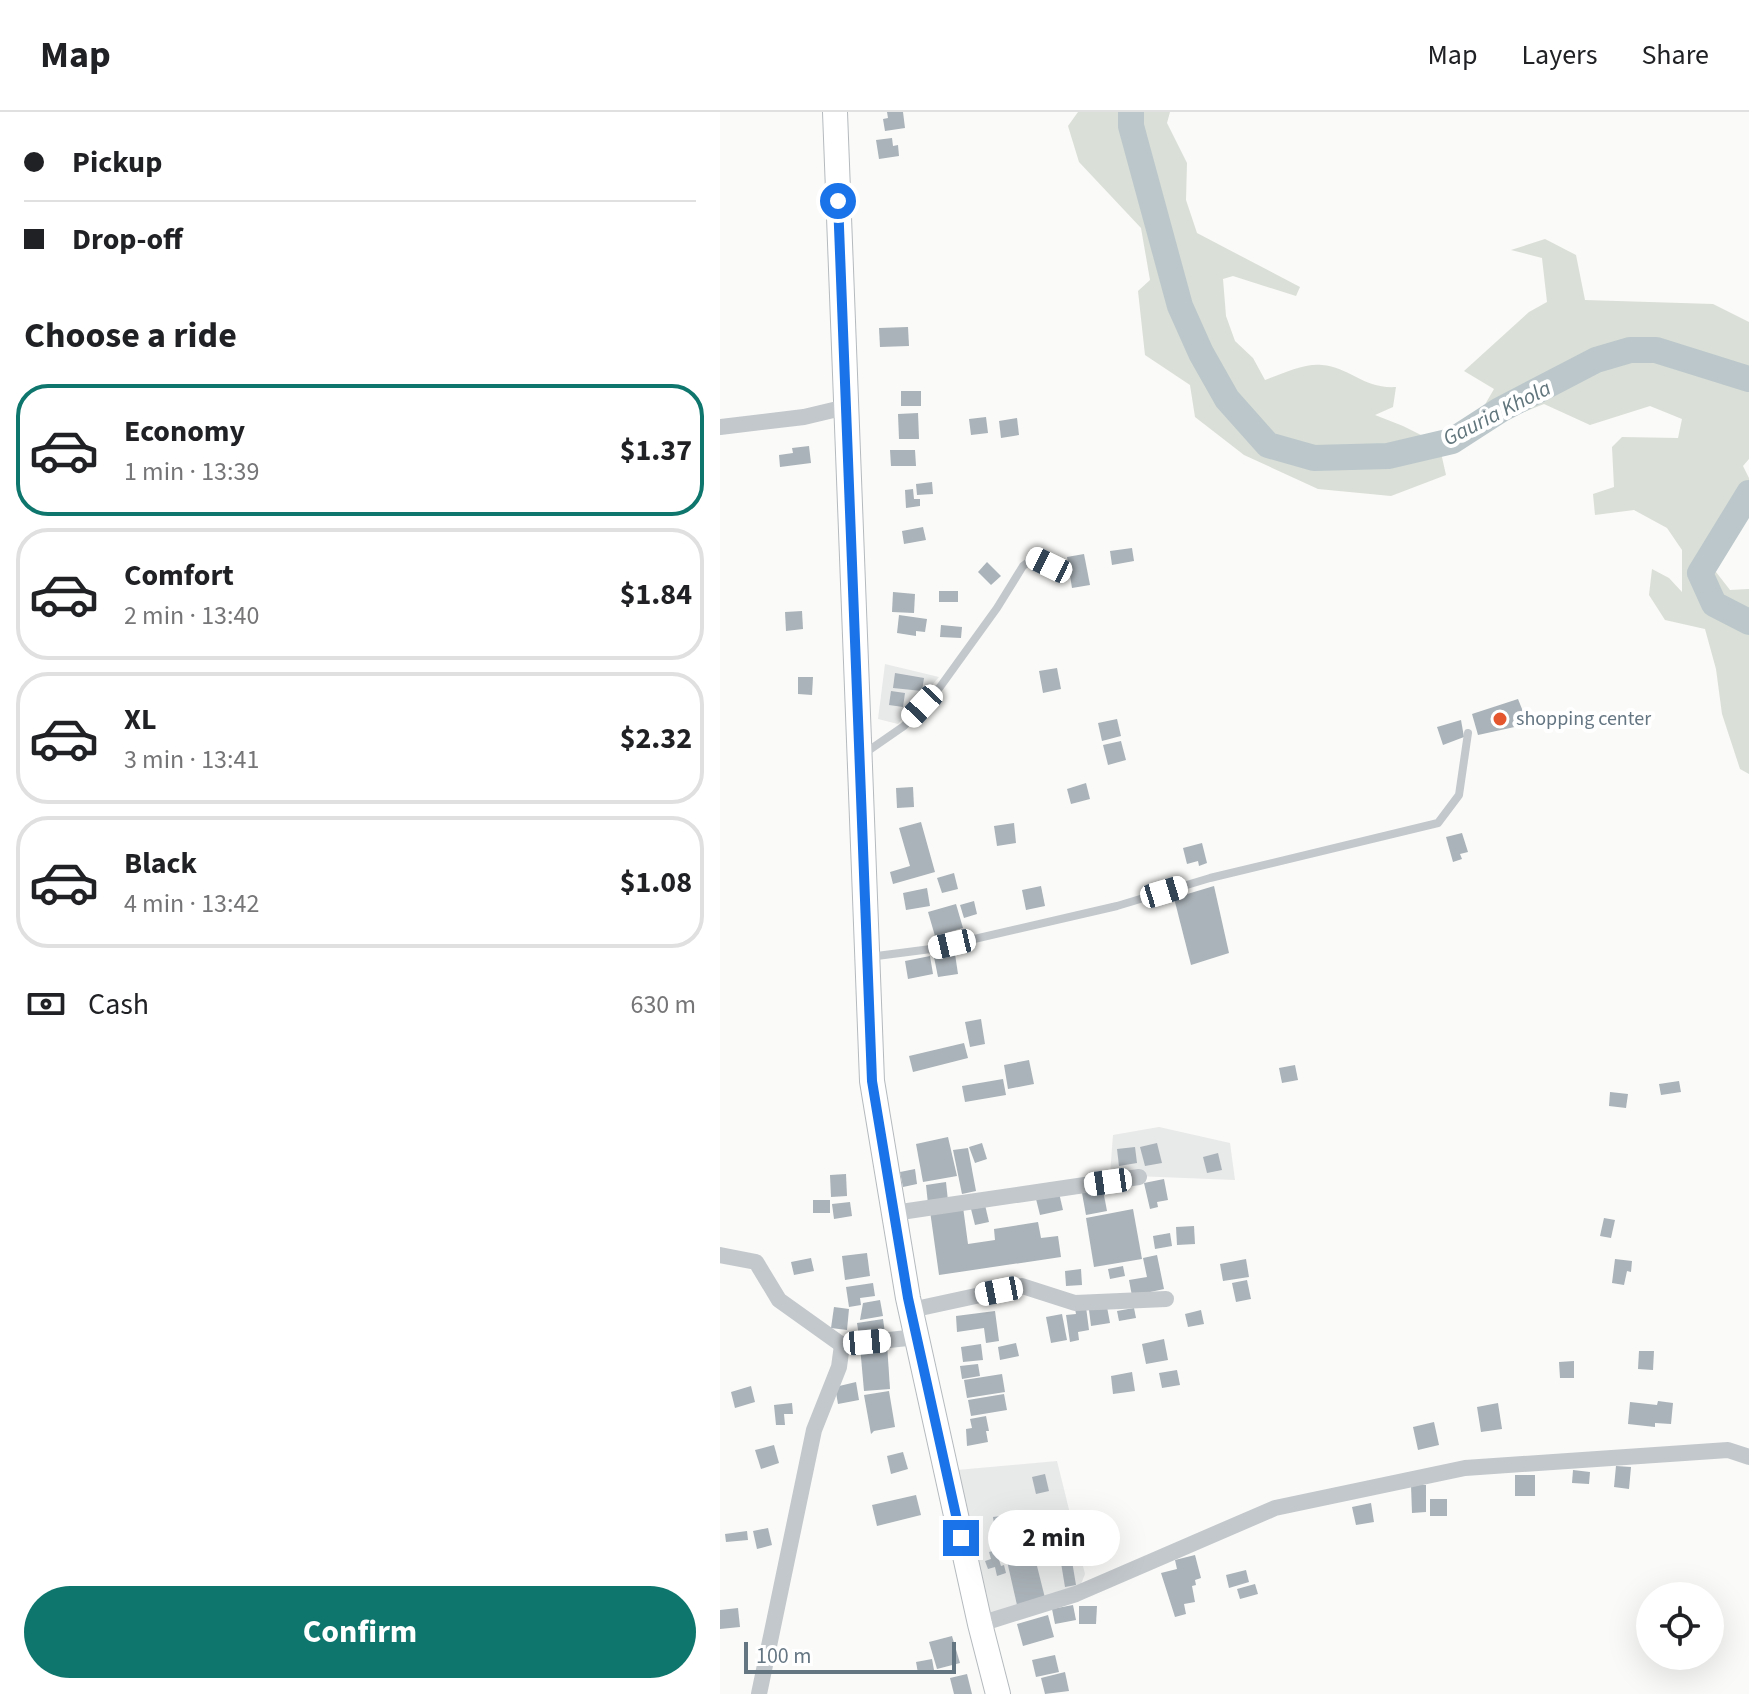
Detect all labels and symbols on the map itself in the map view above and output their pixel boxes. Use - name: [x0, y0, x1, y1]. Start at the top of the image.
- route start: [820, 183, 856, 219]
- water label: Gauria Khola: [1437, 372, 1557, 454]
- car: [1022, 544, 1076, 586]
- car: [897, 680, 947, 732]
- place label: shopping center: [1516, 705, 1651, 733]
- marker: shopping center: [1491, 710, 1509, 728]
- car: [1138, 874, 1190, 910]
- car: [926, 927, 978, 961]
- car: [1083, 1167, 1133, 1197]
- car: [973, 1275, 1025, 1307]
- car: [842, 1328, 892, 1356]
- callout: 2 min: [989, 1510, 1121, 1566]
- route end: [943, 1520, 979, 1556]
- scale bar: [744, 1638, 956, 1674]

